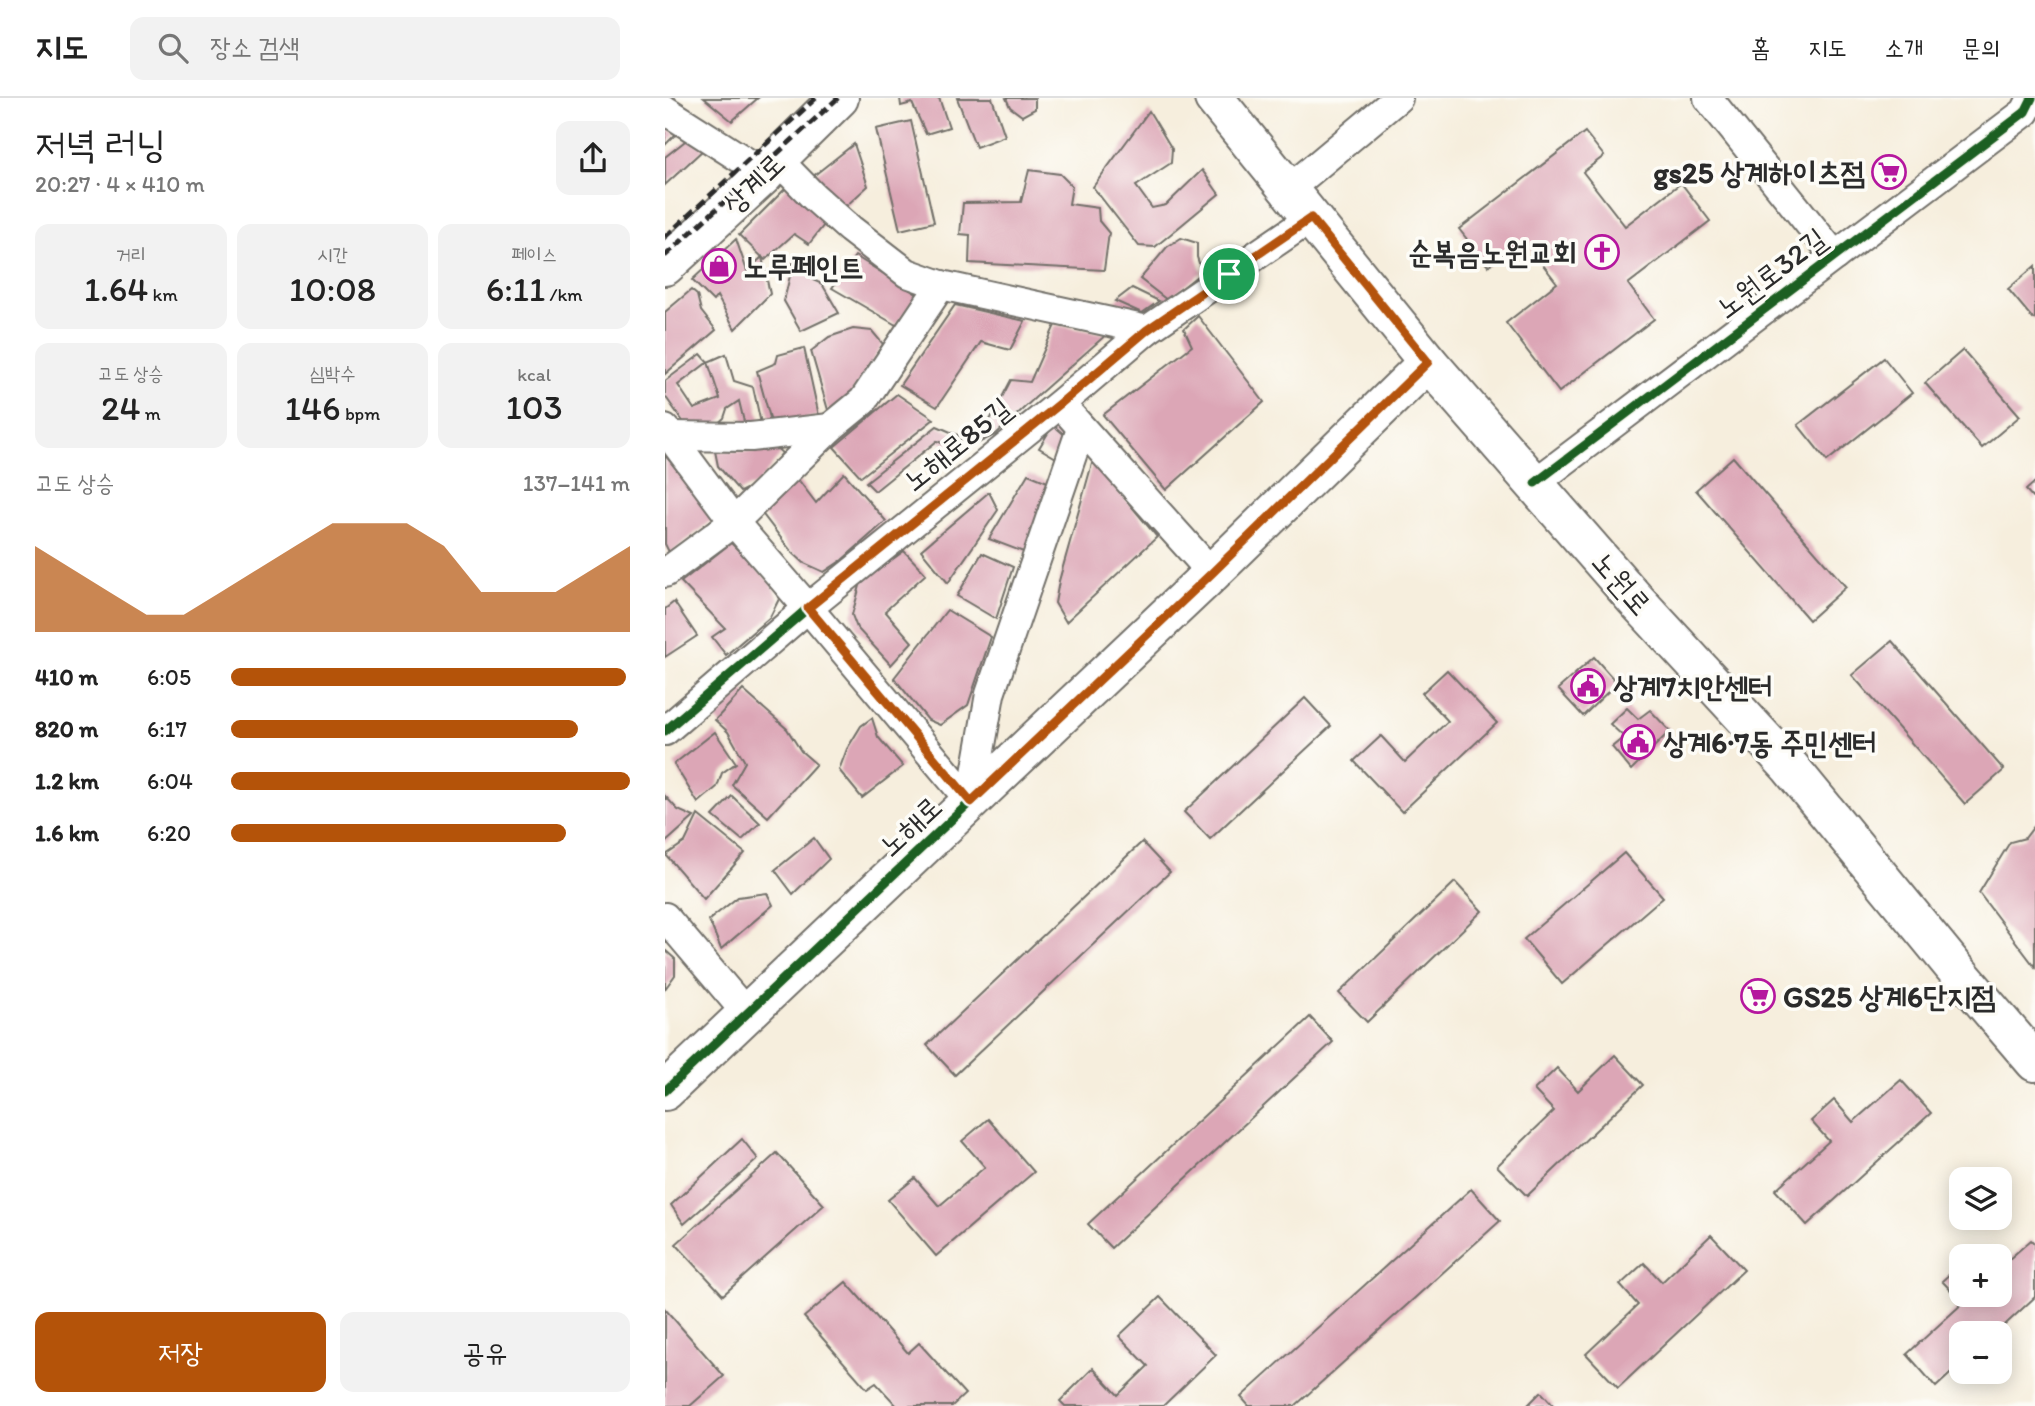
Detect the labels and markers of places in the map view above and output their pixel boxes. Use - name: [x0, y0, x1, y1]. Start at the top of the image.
- supermarket icon: gs25 상계하이츠점: [1870, 153, 1908, 191]
- place label: gs25 상계하이츠점: [1653, 154, 1865, 191]
- church icon: 순복음노원교회: [1583, 233, 1621, 271]
- place label: 순복음노원교회: [1408, 234, 1577, 271]
- pin: [1199, 244, 1259, 304]
- shop icon: 노루페인트: [700, 247, 738, 285]
- place label: 노루페인트: [743, 248, 864, 285]
- public building icon: 상계7치안센터: [1569, 667, 1607, 705]
- place label: 상계7치안센터: [1613, 668, 1773, 705]
- public building icon: 상계6·7동 주민센터: [1619, 723, 1657, 761]
- place label: 상계6·7동 주민센터: [1663, 724, 1877, 761]
- supermarket icon: GS25 상계6단지점: [1739, 977, 1777, 1015]
- place label: GS25 상계6단지점: [1783, 978, 1995, 1015]

